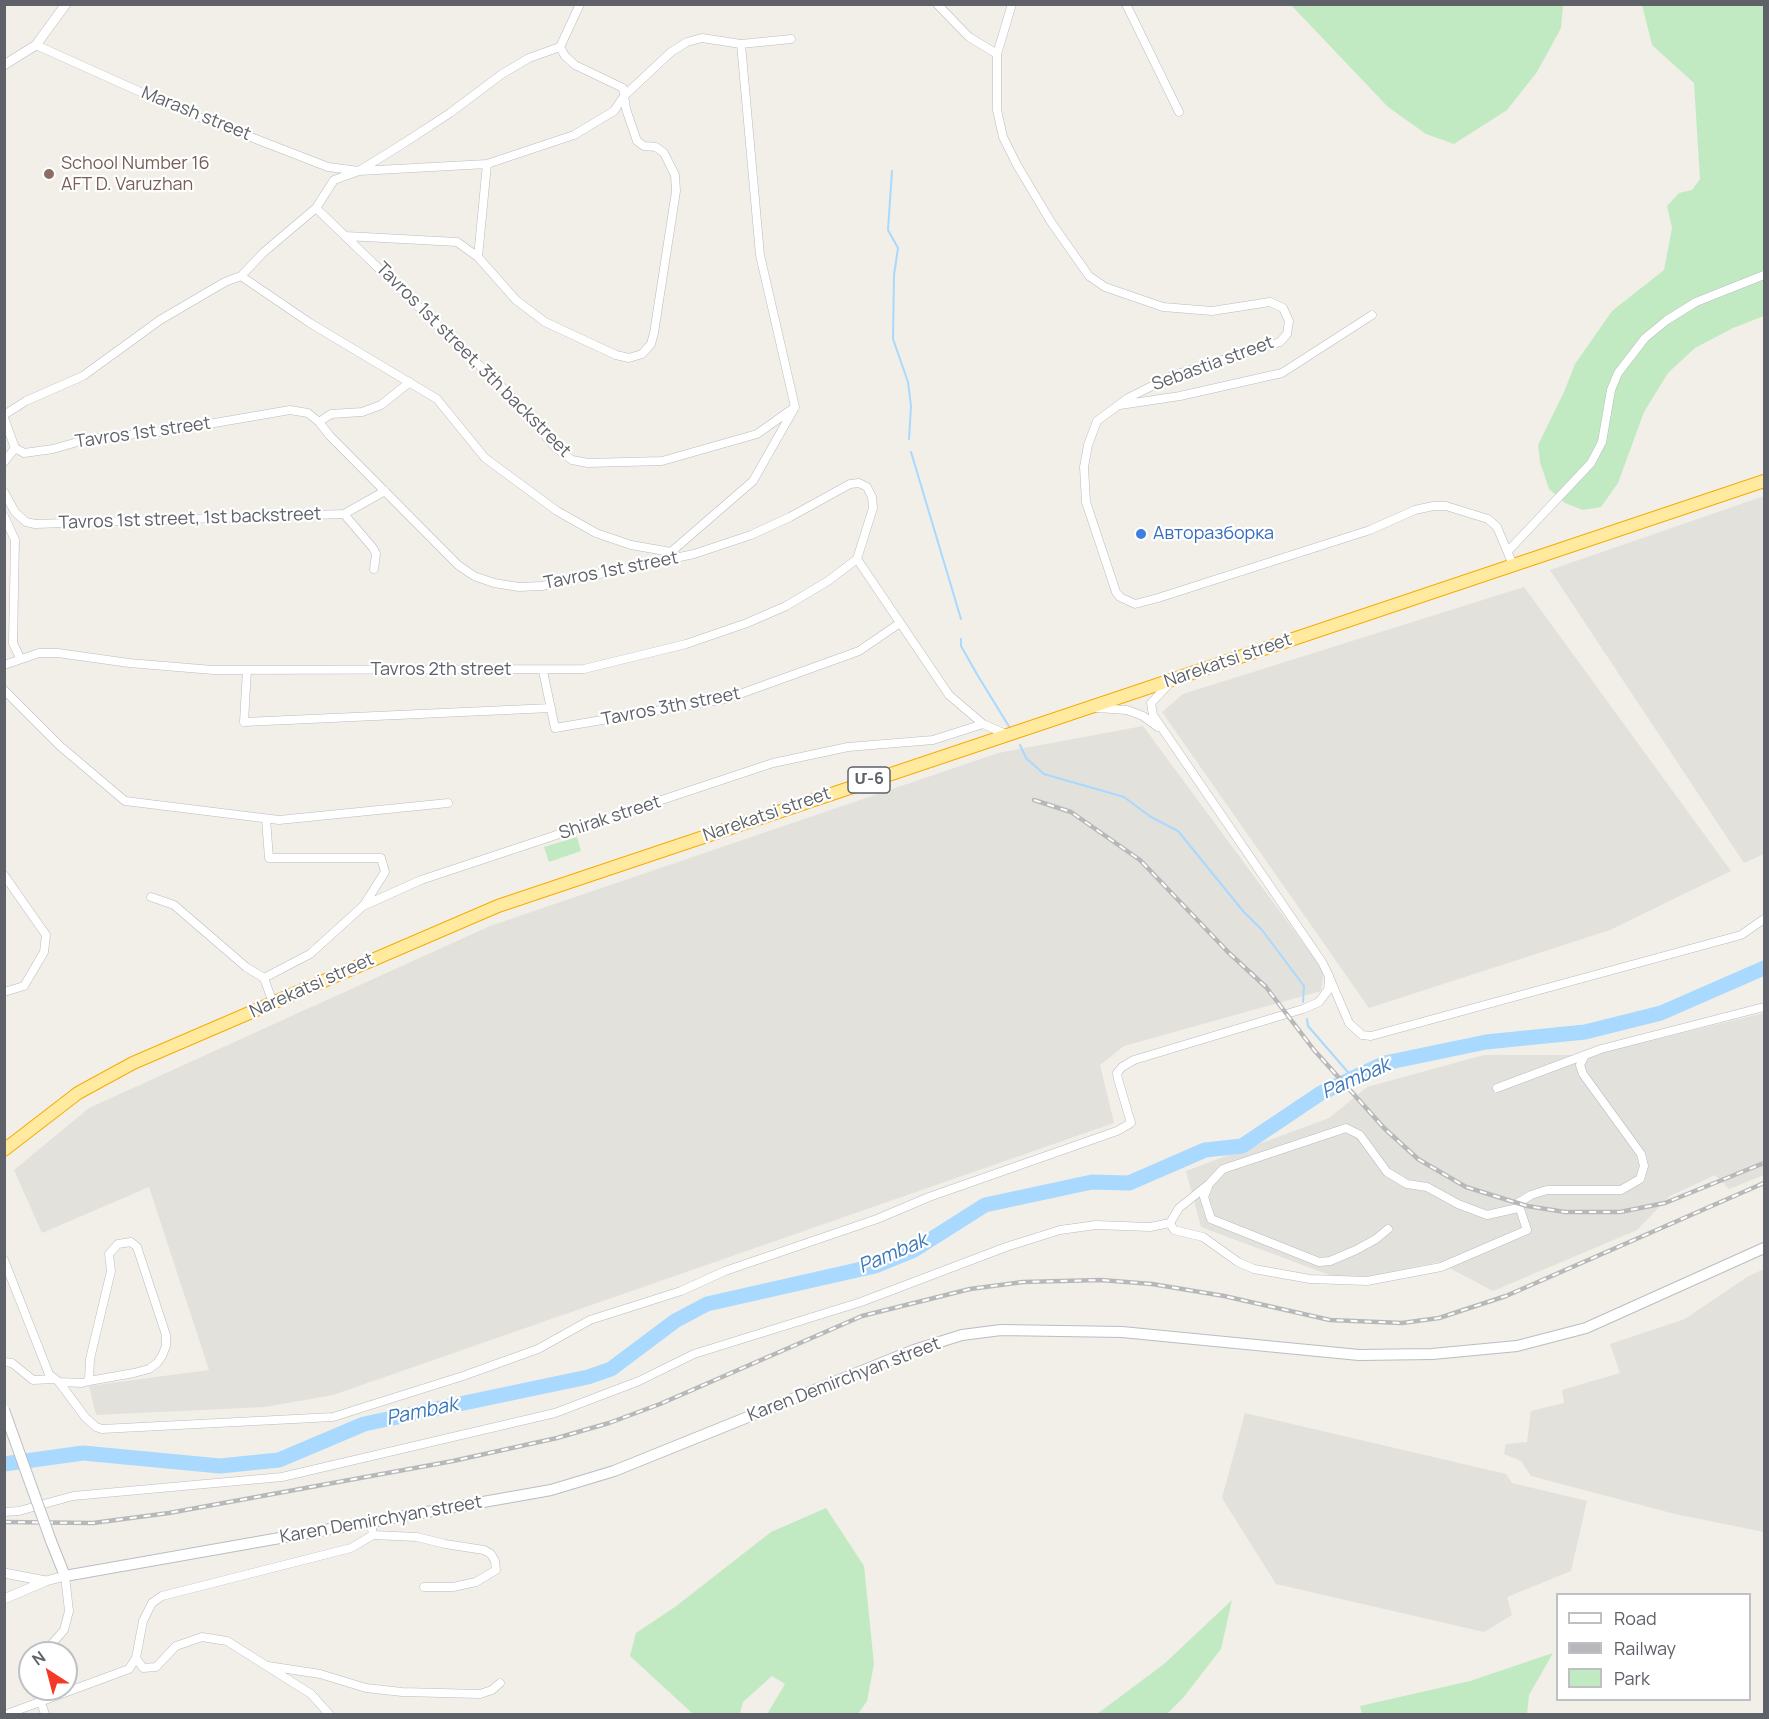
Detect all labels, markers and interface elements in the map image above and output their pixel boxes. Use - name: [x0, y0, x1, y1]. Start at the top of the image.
- street label: Marash street: [138, 82, 254, 146]
- place label: School Number 16 AFT D. Varuzhan: [61, 153, 210, 195]
- marker: School Number 16 AFT D. Varuzhan: [42, 167, 56, 181]
- street label: Tavros 1st street, 3th backstreet: [371, 258, 575, 462]
- street label: Sebastia street: [1149, 332, 1277, 396]
- street label: Tavros 1st street: [74, 413, 212, 453]
- street label: Tavros 1st street, 1st backstreet: [58, 504, 322, 534]
- place label: Авторазборка: [1153, 523, 1274, 545]
- marker: Авторазборка: [1134, 527, 1148, 541]
- street label: Tavros 1st street: [542, 547, 680, 595]
- street label: Narekatsi street: [1161, 629, 1295, 693]
- street label: Tavros 2th street: [370, 659, 512, 681]
- street label: Tavros 3th street: [600, 683, 742, 731]
- road number: Մ-6: [848, 767, 890, 793]
- street label: Narekatsi street: [700, 783, 834, 847]
- street label: Shirak street: [556, 791, 664, 845]
- street label: Narekatsi street: [247, 949, 377, 1023]
- water label: Pambak: [1318, 1053, 1394, 1105]
- water label: Pambak: [855, 1229, 931, 1279]
- street label: Karen Demirchyan street: [744, 1333, 944, 1427]
- water label: Pambak: [384, 1393, 460, 1431]
- street label: Karen Demirchyan street: [278, 1492, 484, 1548]
- legend: [1556, 1593, 1751, 1701]
- text: Road: [1614, 1606, 1657, 1630]
- text: Railway: [1614, 1636, 1676, 1660]
- north arrow: [18, 1641, 78, 1701]
- text: N: [27, 1646, 50, 1670]
- text: Park: [1614, 1666, 1650, 1690]

